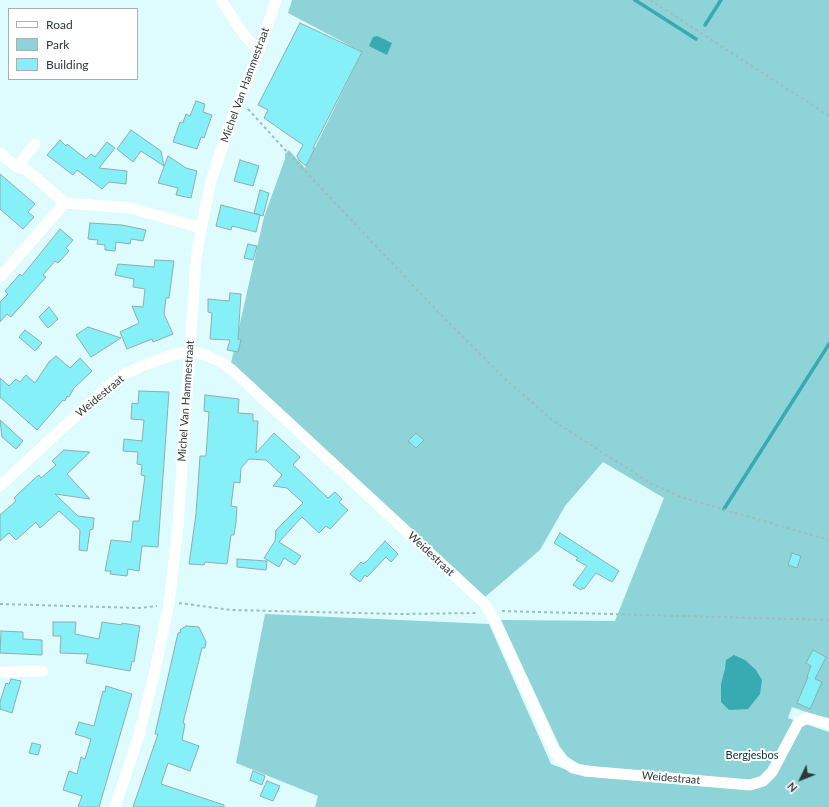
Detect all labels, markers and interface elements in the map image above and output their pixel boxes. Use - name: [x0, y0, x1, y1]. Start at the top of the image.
- legend: [8, 8, 138, 80]
- text: Road: [46, 17, 73, 32]
- street label: Michel Van Hammestraat: [218, 26, 272, 144]
- text: Park: [46, 37, 69, 52]
- text: Building: [46, 57, 89, 72]
- street label: Michel Van Hammestraat: [175, 340, 197, 462]
- street label: Weidestraat: [73, 372, 127, 420]
- street label: Weidestraat: [405, 529, 457, 579]
- park label: Bergjesbos: [726, 748, 778, 762]
- north arrow: [781, 759, 821, 799]
- street label: Weidestraat: [641, 769, 701, 787]
- text: N: [784, 780, 800, 795]

